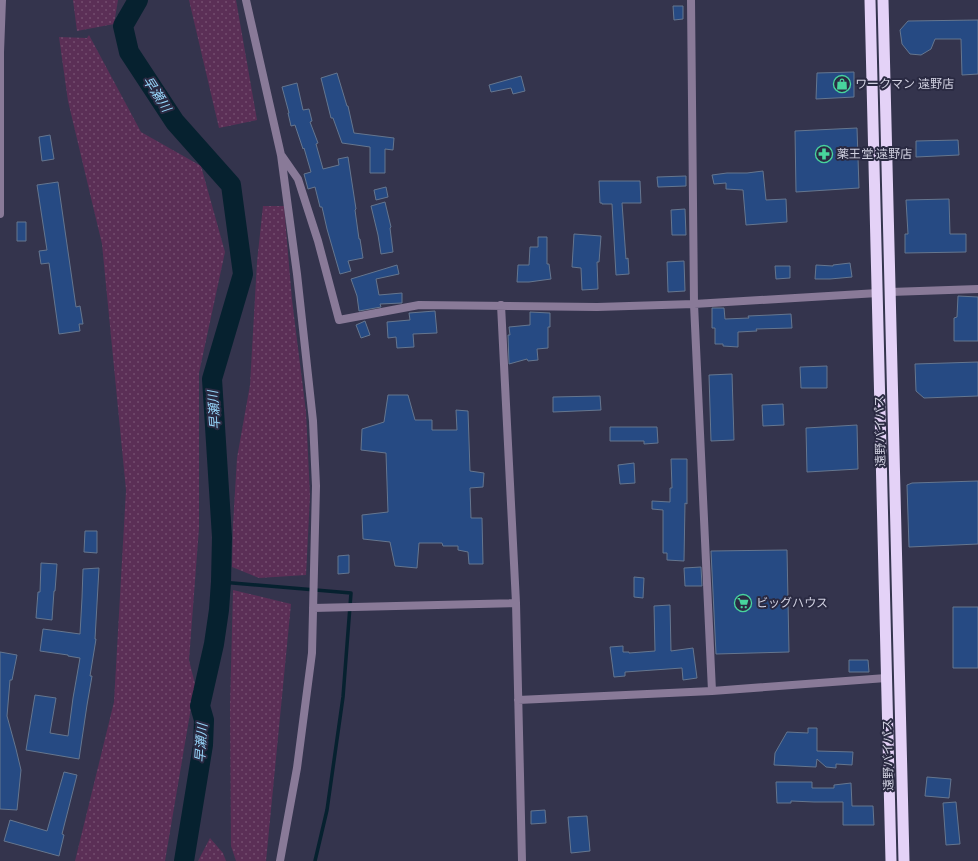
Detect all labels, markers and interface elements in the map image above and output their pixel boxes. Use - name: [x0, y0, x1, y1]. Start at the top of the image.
- water label: 早瀬川: [140, 74, 175, 116]
- shop icon: ワークマン 遠野店: [832, 74, 852, 94]
- place label: ワークマン 遠野店: [855, 77, 954, 91]
- pharmacy icon: 薬王堂 遠野店: [814, 144, 834, 164]
- place label: 薬王堂 遠野店: [837, 147, 912, 161]
- water label: 早瀬川: [205, 388, 223, 430]
- street label: 遠野バイパス: [872, 395, 888, 467]
- supermarket icon: ビッグハウス: [733, 593, 753, 613]
- place label: ビッグハウス: [756, 596, 828, 610]
- street label: 遠野バイパス: [880, 719, 896, 791]
- water label: 早瀬川: [192, 721, 210, 763]

